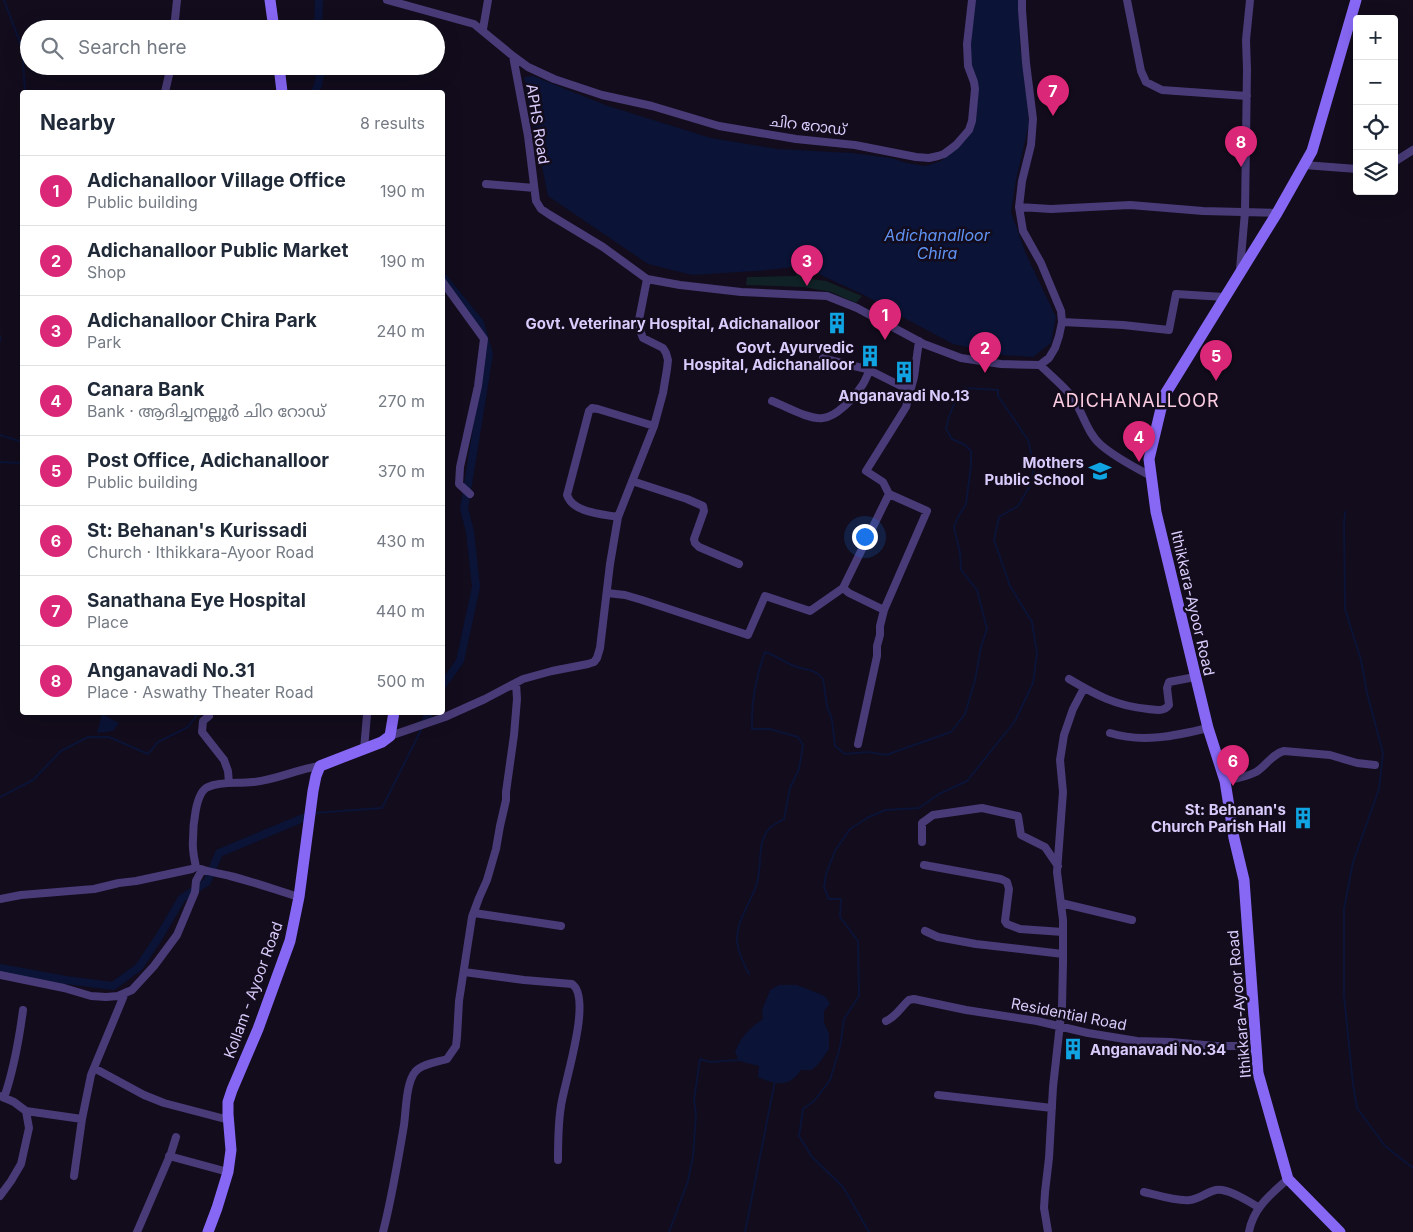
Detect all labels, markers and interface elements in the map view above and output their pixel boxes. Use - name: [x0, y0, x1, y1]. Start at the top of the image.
- map controls: [1353, 15, 1398, 195]
- button: +: [1353, 15, 1398, 60]
- search box: [20, 20, 445, 75]
- icon: search: [38, 34, 66, 62]
- text: Search here: [78, 36, 187, 59]
- button: −: [1353, 60, 1398, 105]
- pin: 7: [1037, 75, 1069, 116]
- street label: APHS Road: [522, 82, 554, 166]
- button: locate: [1353, 105, 1398, 150]
- text: Nearby: [40, 110, 115, 135]
- street label: ചിറ റോഡ്: [769, 111, 849, 139]
- text: 8 results: [360, 113, 425, 133]
- pin: 8: [1225, 126, 1257, 167]
- button: layers: [1353, 150, 1398, 195]
- text: Adichanalloor Village Office: [87, 169, 346, 192]
- text: 1: [53, 181, 59, 201]
- text: 190 m: [380, 181, 425, 201]
- text: Public building: [87, 192, 198, 212]
- water label: Adichanalloor Chira: [883, 225, 991, 263]
- text: Adichanalloor Public Market: [87, 239, 348, 262]
- pin: 3: [791, 245, 823, 286]
- text: 2: [51, 251, 61, 271]
- text: 190 m: [380, 251, 425, 271]
- text: Shop: [87, 262, 126, 282]
- pin: 1: [869, 299, 901, 340]
- text: Adichanalloor Chira Park: [87, 309, 317, 332]
- building icon: Govt. Veterinary Hospital, Adichanalloor: [824, 310, 850, 336]
- place label: Govt. Veterinary Hospital, Adichanalloor: [526, 314, 820, 333]
- text: 3: [51, 321, 61, 341]
- text: 240 m: [377, 321, 425, 341]
- text: Park: [87, 332, 121, 352]
- pin: 2: [969, 332, 1001, 373]
- place label: Govt. Ayurvedic Hospital, Adichanalloor: [683, 338, 854, 374]
- pin: 5: [1200, 340, 1232, 381]
- building icon: Govt. Ayurvedic Hospital, Adichanalloor: [857, 343, 883, 369]
- building icon: Anganavadi No.13: [891, 359, 917, 385]
- text: Canara Bank: [87, 378, 204, 401]
- place label: Anganavadi No.13: [838, 386, 970, 405]
- district label: ADICHANALLOOR: [1052, 390, 1220, 411]
- text: 4: [51, 391, 61, 411]
- text: 270 m: [378, 391, 425, 411]
- text: Bank · ആദിച്ചനല്ലൂർ ചിറ റോഡ്: [87, 401, 326, 421]
- pin: 4: [1123, 421, 1155, 462]
- text: Post Office, Adichanalloor: [87, 449, 329, 472]
- place label: Mothers Public School: [985, 453, 1084, 489]
- school or university icon: Mothers Public School: [1087, 458, 1113, 484]
- text: 5: [51, 461, 61, 481]
- text: 370 m: [378, 461, 425, 481]
- text: Public building: [87, 472, 198, 492]
- text: St: Behanan's Kurissadi: [87, 519, 307, 542]
- your location: [852, 524, 878, 550]
- street label: Ithikkara-Ayoor Road: [1167, 529, 1219, 677]
- text: 6: [51, 531, 61, 551]
- text: 430 m: [376, 531, 425, 551]
- text: Church · Ithikkara-Ayoor Road: [87, 542, 314, 562]
- text: Sanathana Eye Hospital: [87, 589, 306, 612]
- text: 7: [51, 601, 61, 621]
- text: 440 m: [376, 601, 425, 621]
- text: Place: [87, 612, 129, 632]
- text: Anganavadi No.31: [87, 659, 255, 682]
- text: 8: [51, 671, 61, 691]
- text: 500 m: [377, 671, 425, 691]
- text: Place · Aswathy Theater Road: [87, 682, 313, 702]
- pin: 6: [1217, 745, 1249, 786]
- place label: St: Behanan's Church Parish Hall: [1151, 800, 1286, 836]
- building icon: St: Behanan's Church Parish Hall: [1290, 805, 1316, 831]
- street label: Kollam - Ayoor Road: [219, 919, 287, 1061]
- street label: Ithikkara-Ayoor Road: [1223, 929, 1255, 1079]
- street label: Residential Road: [1010, 993, 1128, 1035]
- building icon: Anganavadi No.34: [1060, 1036, 1086, 1062]
- place label: Anganavadi No.34: [1090, 1040, 1226, 1059]

